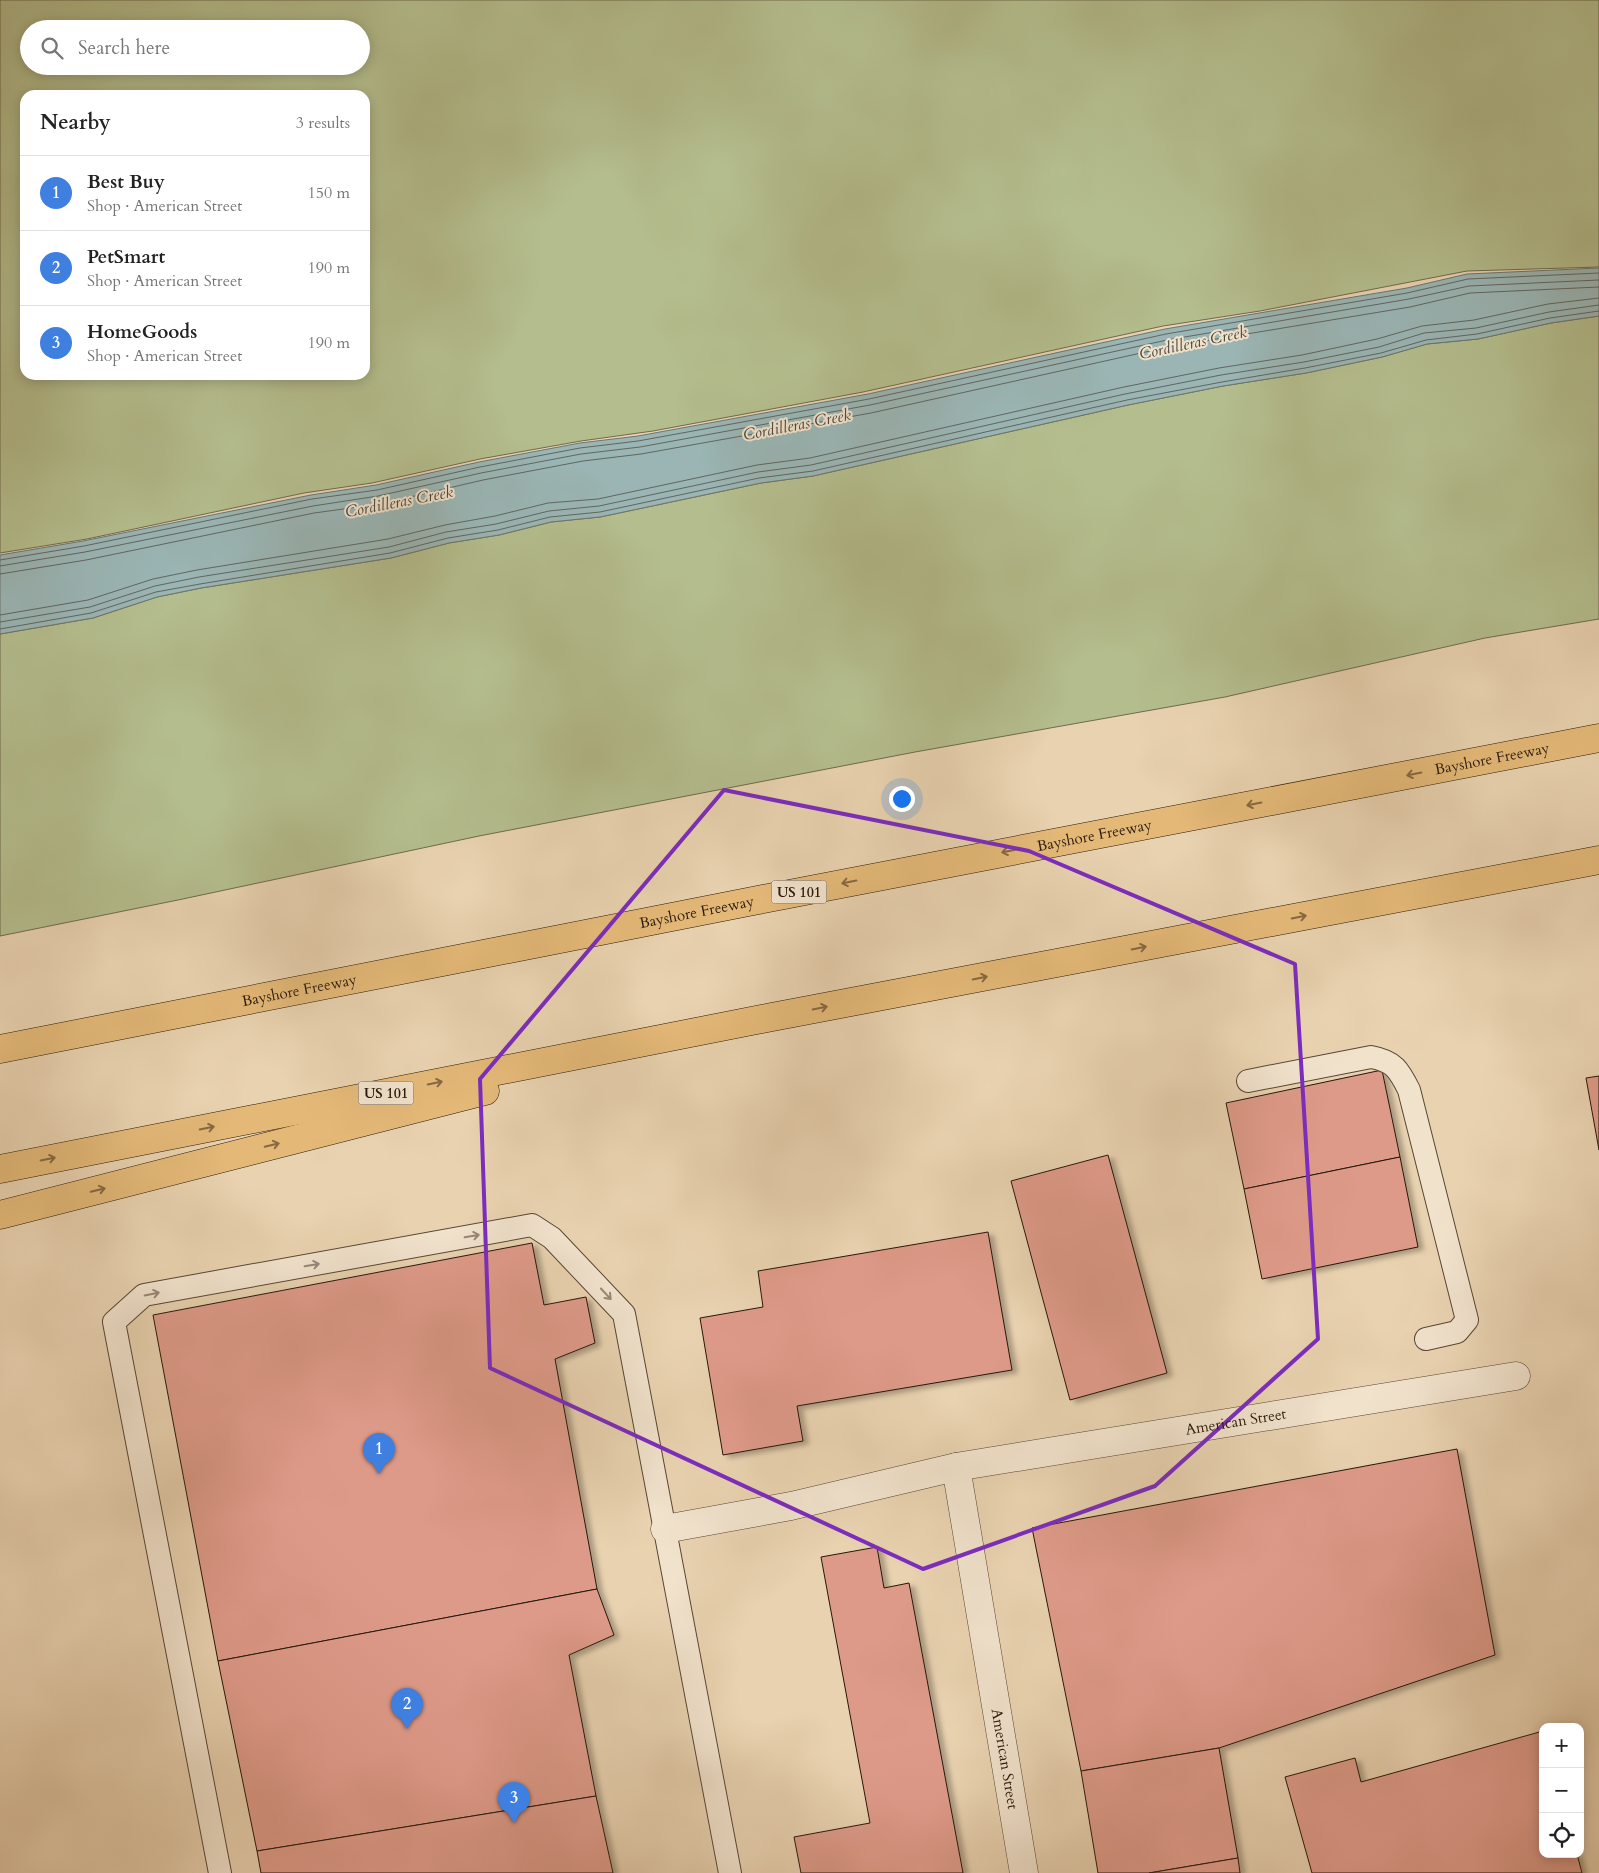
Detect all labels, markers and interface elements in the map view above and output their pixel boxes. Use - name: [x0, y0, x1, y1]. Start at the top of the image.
- search box: [20, 20, 370, 75]
- icon: search: [38, 34, 66, 62]
- text: Search here: [78, 35, 170, 61]
- text: Nearby: [40, 108, 111, 137]
- text: 3 results: [296, 112, 350, 134]
- text: Best Buy: [87, 169, 165, 195]
- text: 1: [52, 182, 60, 204]
- text: 150 m: [308, 182, 350, 204]
- text: Shop · American Street: [87, 195, 242, 217]
- text: PetSmart: [87, 244, 165, 270]
- text: 2: [52, 257, 60, 279]
- text: 190 m: [308, 257, 350, 279]
- text: Shop · American Street: [87, 270, 242, 292]
- text: HomeGoods: [87, 319, 197, 345]
- water label: Cordilleras Creek: [1137, 321, 1249, 365]
- text: 3: [52, 332, 60, 354]
- text: 190 m: [308, 332, 350, 354]
- text: Shop · American Street: [87, 345, 242, 367]
- water label: Cordilleras Creek: [741, 404, 853, 446]
- water label: Cordilleras Creek: [343, 481, 455, 523]
- street label: Bayshore Freeway: [1433, 738, 1551, 779]
- one-way arrow: [1406, 769, 1422, 779]
- your location: [889, 786, 915, 812]
- one-way arrow: [1246, 800, 1262, 810]
- street label: Bayshore Freeway: [1035, 814, 1153, 856]
- one-way arrow: [1001, 847, 1017, 857]
- one-way arrow: [841, 878, 857, 887]
- road number: US 101: [772, 880, 826, 904]
- street label: Bayshore Freeway: [638, 891, 756, 933]
- one-way arrow: [1291, 912, 1307, 922]
- one-way arrow: [1131, 942, 1147, 952]
- street label: Bayshore Freeway: [240, 969, 358, 1011]
- one-way arrow: [971, 973, 987, 982]
- one-way arrow: [812, 1003, 828, 1013]
- one-way arrow: [427, 1078, 443, 1088]
- road number: US 101: [358, 1082, 414, 1104]
- one-way arrow: [199, 1123, 215, 1132]
- one-way arrow: [264, 1140, 280, 1150]
- one-way arrow: [39, 1154, 55, 1163]
- one-way arrow: [90, 1185, 106, 1194]
- one-way arrow: [464, 1231, 480, 1241]
- one-way arrow: [304, 1260, 320, 1269]
- one-way arrow: [600, 1288, 612, 1300]
- one-way arrow: [144, 1289, 160, 1298]
- street label: American Street: [1184, 1403, 1288, 1440]
- pin: 1: [363, 1433, 395, 1474]
- pin: 2: [391, 1688, 423, 1729]
- street label: American Street: [987, 1707, 1023, 1811]
- map controls: [1539, 1723, 1584, 1858]
- button: +: [1539, 1723, 1584, 1768]
- button: −: [1539, 1768, 1584, 1813]
- pin: 3: [498, 1782, 530, 1823]
- button: locate: [1539, 1813, 1584, 1858]

